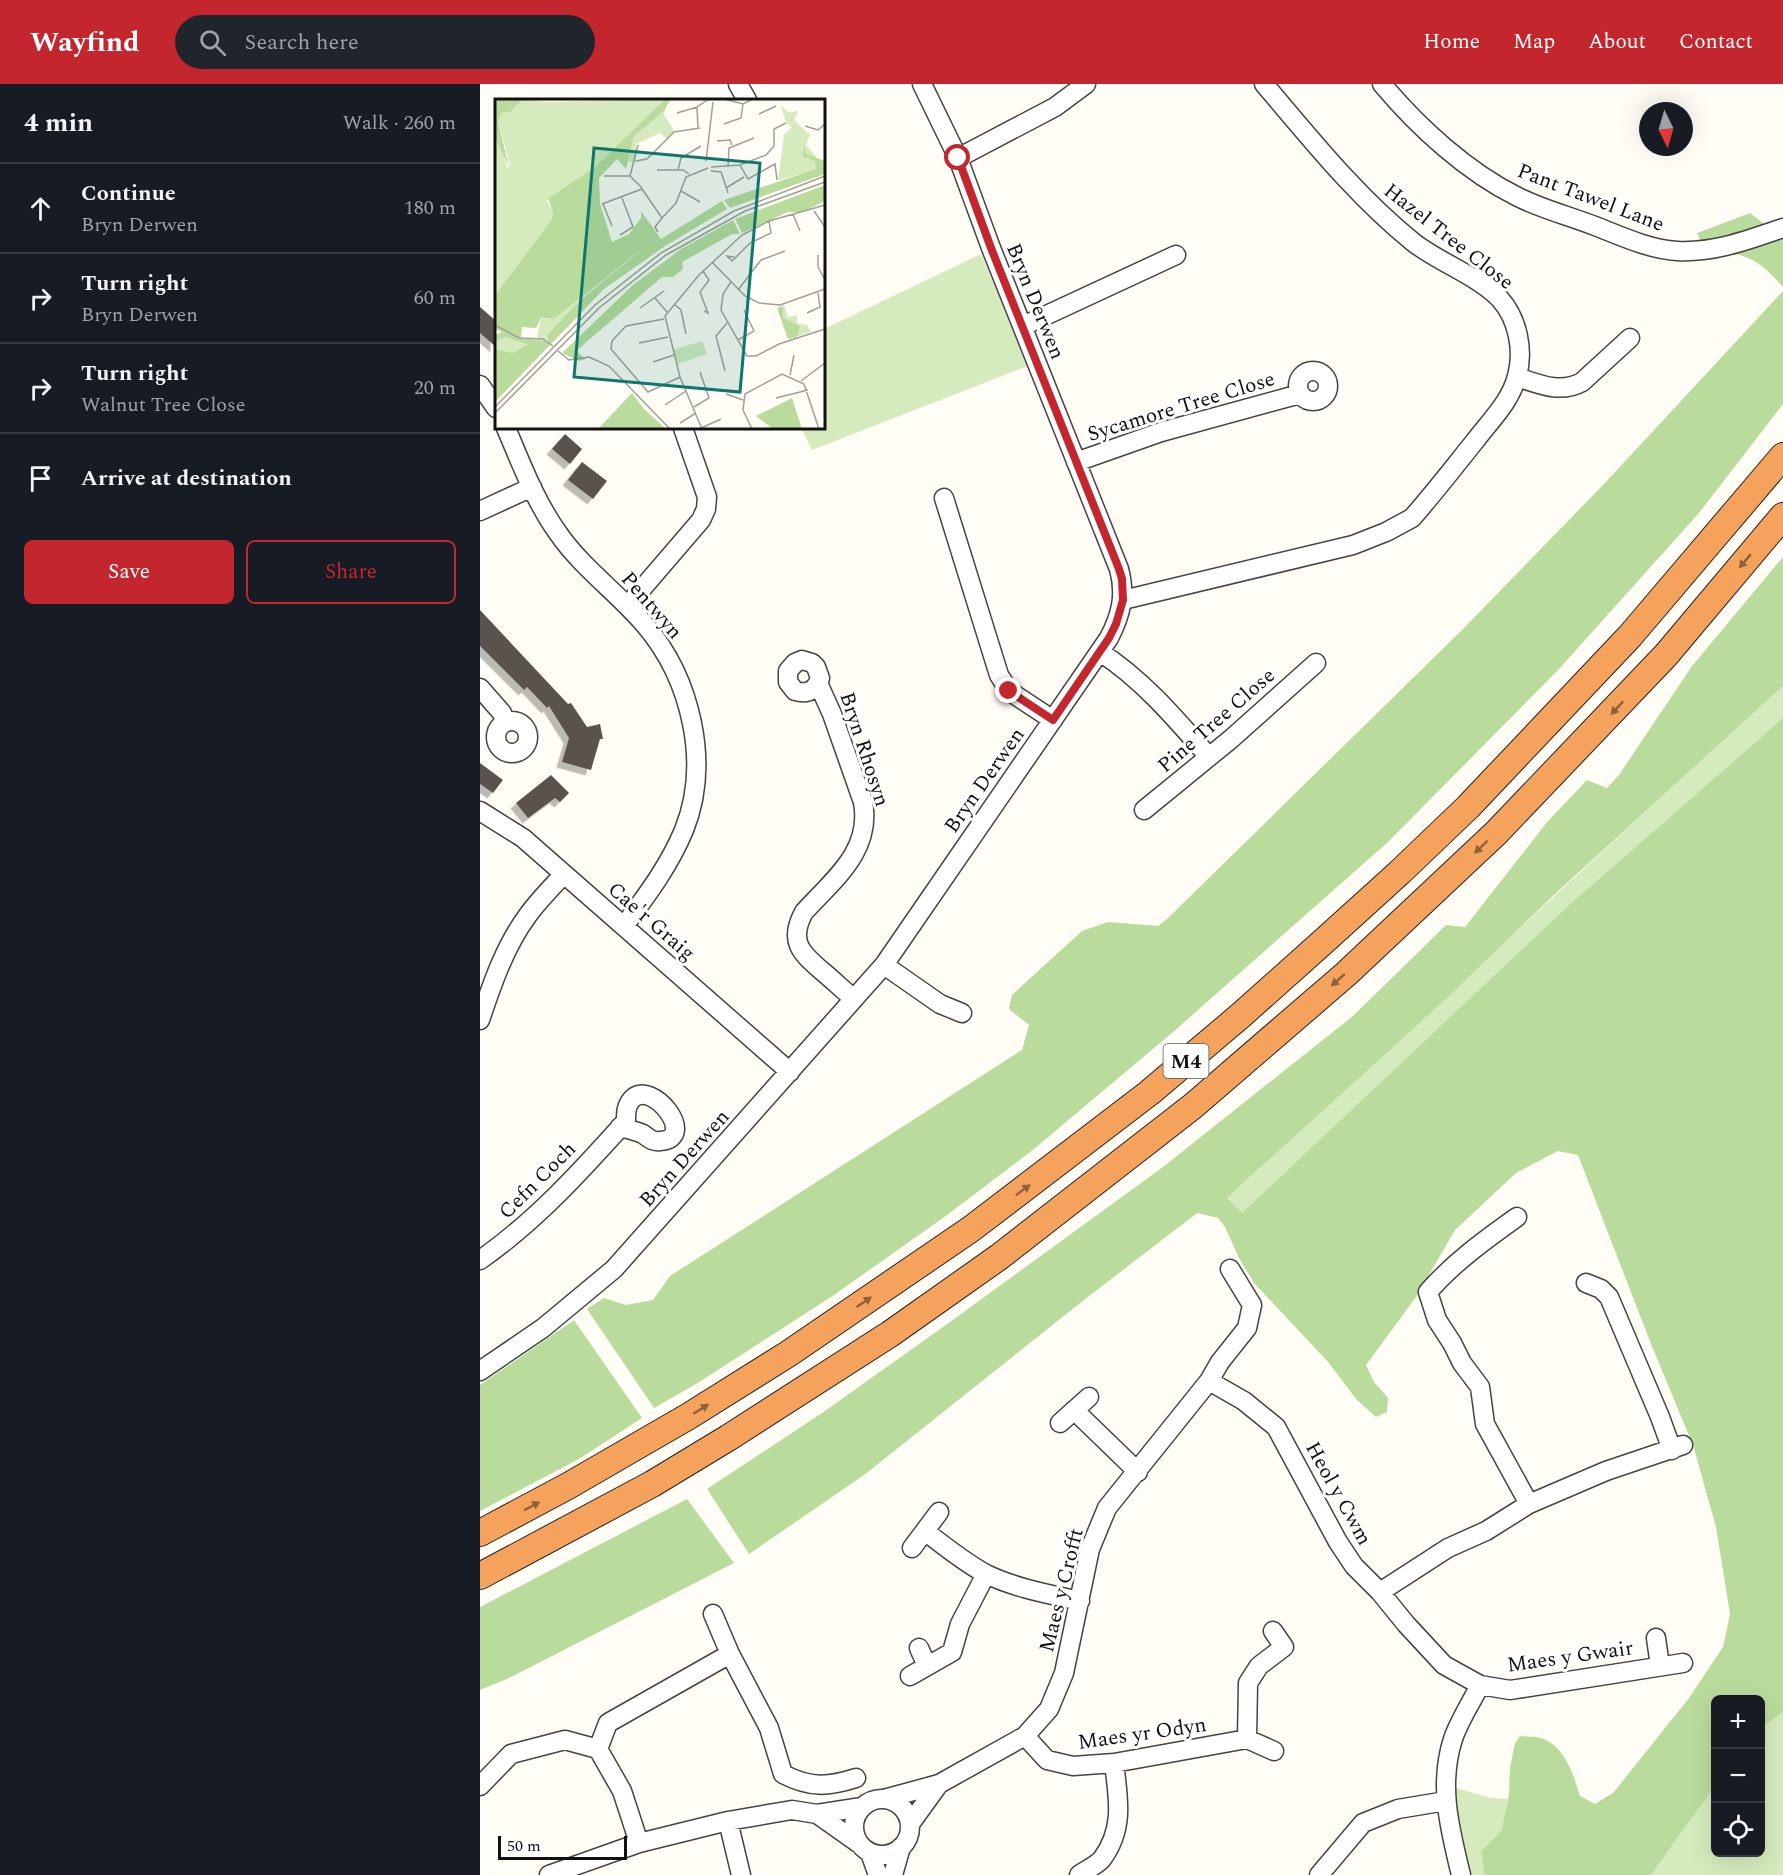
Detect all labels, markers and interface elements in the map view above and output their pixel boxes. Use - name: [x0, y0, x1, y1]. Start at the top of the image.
- search box: [175, 15, 595, 69]
- text: Wayfind: [30, 21, 139, 64]
- icon: search: [196, 26, 229, 59]
- text: Search here: [244, 26, 359, 59]
- text: Home: [1423, 26, 1480, 58]
- text: Map: [1513, 26, 1555, 58]
- text: About: [1588, 26, 1646, 58]
- text: Contact: [1679, 26, 1753, 58]
- inset map: [495, 99, 825, 429]
- north arrow: [1639, 102, 1693, 156]
- text: 4 min: [24, 103, 93, 143]
- text: Walk · 260 m: [343, 108, 456, 138]
- route start: [944, 144, 970, 170]
- street label: Pant Tawel Lane: [1513, 155, 1669, 241]
- street label: Hazel Tree Close: [1376, 176, 1520, 298]
- text: Continue: [81, 177, 176, 210]
- icon: ahead: [24, 192, 57, 225]
- text: 180 m: [404, 193, 456, 223]
- text: Bryn Derwen: [81, 210, 198, 240]
- street label: Bryn Derwen: [997, 239, 1073, 364]
- text: Turn right: [81, 267, 188, 300]
- icon: right: [24, 282, 57, 315]
- text: 60 m: [414, 283, 456, 313]
- text: Bryn Derwen: [81, 300, 198, 330]
- text: Turn right: [81, 357, 188, 390]
- street label: Sycamore Tree Close: [1084, 363, 1279, 451]
- icon: right: [24, 372, 57, 405]
- text: 20 m: [414, 373, 456, 403]
- text: Walnut Tree Close: [81, 390, 245, 420]
- icon: arrive: [24, 462, 57, 495]
- text: Arrive at destination: [81, 462, 292, 495]
- button: Save: [24, 540, 234, 604]
- button: Share: [246, 540, 456, 604]
- one-way arrow: [1739, 553, 1752, 569]
- street label: Pentwyn: [613, 565, 690, 647]
- street label: Pine Tree Close: [1151, 660, 1283, 781]
- route end: [995, 677, 1021, 703]
- street label: Bryn Rhosyn: [831, 688, 898, 811]
- one-way arrow: [1610, 700, 1624, 715]
- street label: Bryn Derwen: [937, 721, 1033, 840]
- one-way arrow: [1473, 840, 1488, 854]
- street label: Cae'r Graig: [600, 874, 702, 969]
- one-way arrow: [1331, 973, 1346, 986]
- road number: M4: [1164, 1044, 1208, 1078]
- street label: Bryn Derwen: [632, 1102, 738, 1215]
- street label: Cefn Coch: [491, 1134, 584, 1227]
- one-way arrow: [1016, 1184, 1031, 1196]
- one-way arrow: [855, 1296, 871, 1308]
- one-way arrow: [693, 1403, 709, 1414]
- street label: Heol y Cwm: [1296, 1436, 1380, 1551]
- one-way arrow: [523, 1501, 540, 1511]
- street label: Maes y Crofft: [1031, 1525, 1093, 1656]
- street label: Maes y Gwair: [1505, 1632, 1635, 1682]
- map controls: [1711, 1695, 1765, 1857]
- button: +: [1711, 1695, 1765, 1749]
- street label: Maes yr Odyn: [1076, 1709, 1209, 1759]
- button: −: [1711, 1749, 1765, 1803]
- button: locate: [1711, 1803, 1765, 1857]
- scale bar: [498, 1833, 627, 1860]
- text: 50 m: [507, 1834, 541, 1858]

